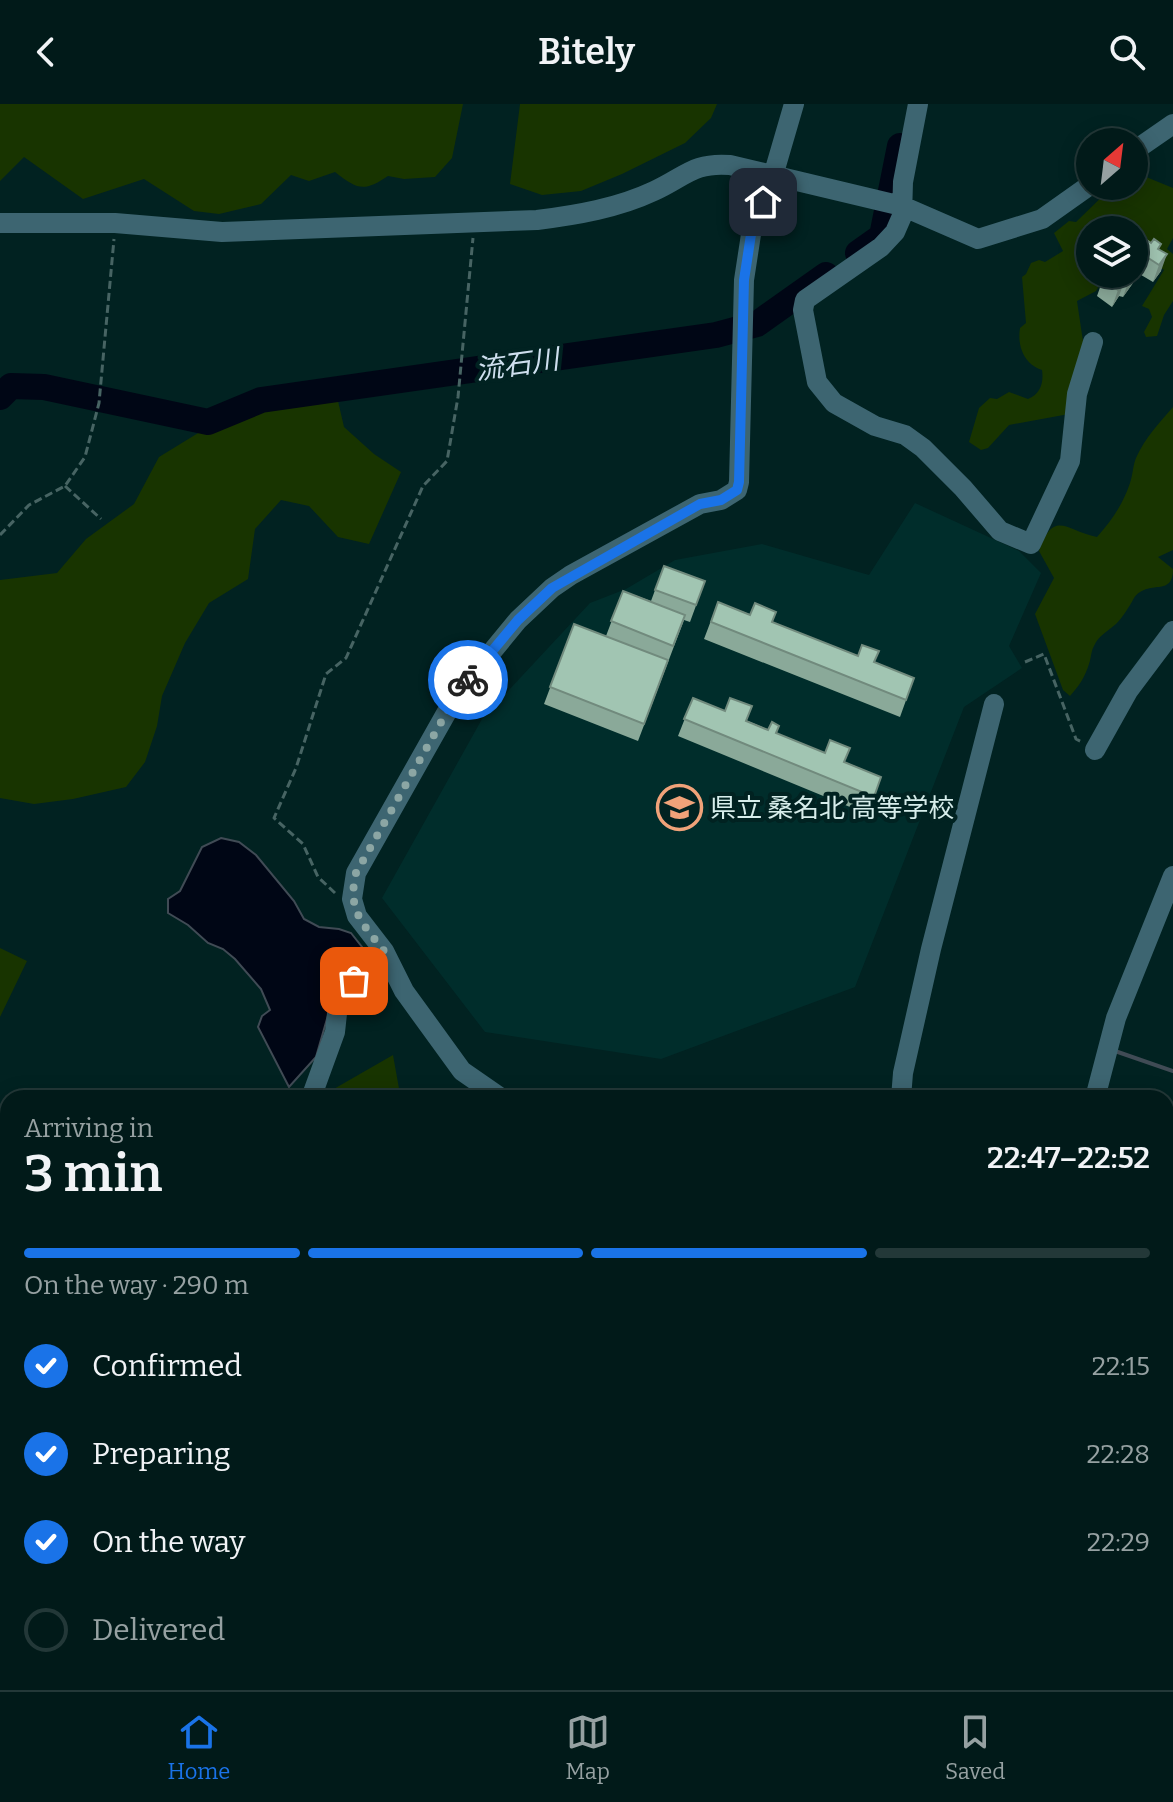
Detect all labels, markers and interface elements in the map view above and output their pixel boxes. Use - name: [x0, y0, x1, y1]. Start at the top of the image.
- icon: back: [24, 30, 68, 74]
- text: Bitely: [538, 30, 635, 74]
- icon: search: [1105, 30, 1149, 74]
- north arrow: [1076, 128, 1148, 200]
- map controls: [1076, 128, 1148, 288]
- pin: [729, 168, 797, 236]
- icon: home: [741, 180, 785, 224]
- button: layers: [1076, 216, 1148, 288]
- water label: 流石川: [473, 342, 564, 387]
- courier: [428, 640, 508, 720]
- icon: bike: [446, 658, 490, 702]
- school or university icon: 県立 桑名北 高等学校: [655, 784, 703, 832]
- place label: 県立 桑名北 高等学校: [710, 793, 954, 824]
- pin: [320, 947, 388, 1015]
- icon: bag: [332, 959, 376, 1003]
- text: Arriving in: [24, 1113, 153, 1144]
- text: 22:47–22:52: [987, 1140, 1150, 1176]
- text: 3 min: [24, 1142, 163, 1205]
- text: On the way · 290 m: [24, 1270, 249, 1301]
- icon: check: [24, 1344, 68, 1388]
- text: Confirmed: [92, 1348, 242, 1384]
- text: 22:15: [1092, 1351, 1150, 1382]
- icon: check: [24, 1432, 68, 1476]
- text: Preparing: [92, 1436, 230, 1472]
- text: 22:28: [1086, 1439, 1150, 1470]
- icon: check: [24, 1520, 68, 1564]
- text: On the way: [92, 1524, 245, 1560]
- text: 22:29: [1087, 1527, 1150, 1558]
- text: Delivered: [92, 1612, 225, 1648]
- tab: Home: [168, 1710, 230, 1785]
- tab: Map: [565, 1710, 610, 1785]
- tab: Saved: [945, 1710, 1005, 1785]

